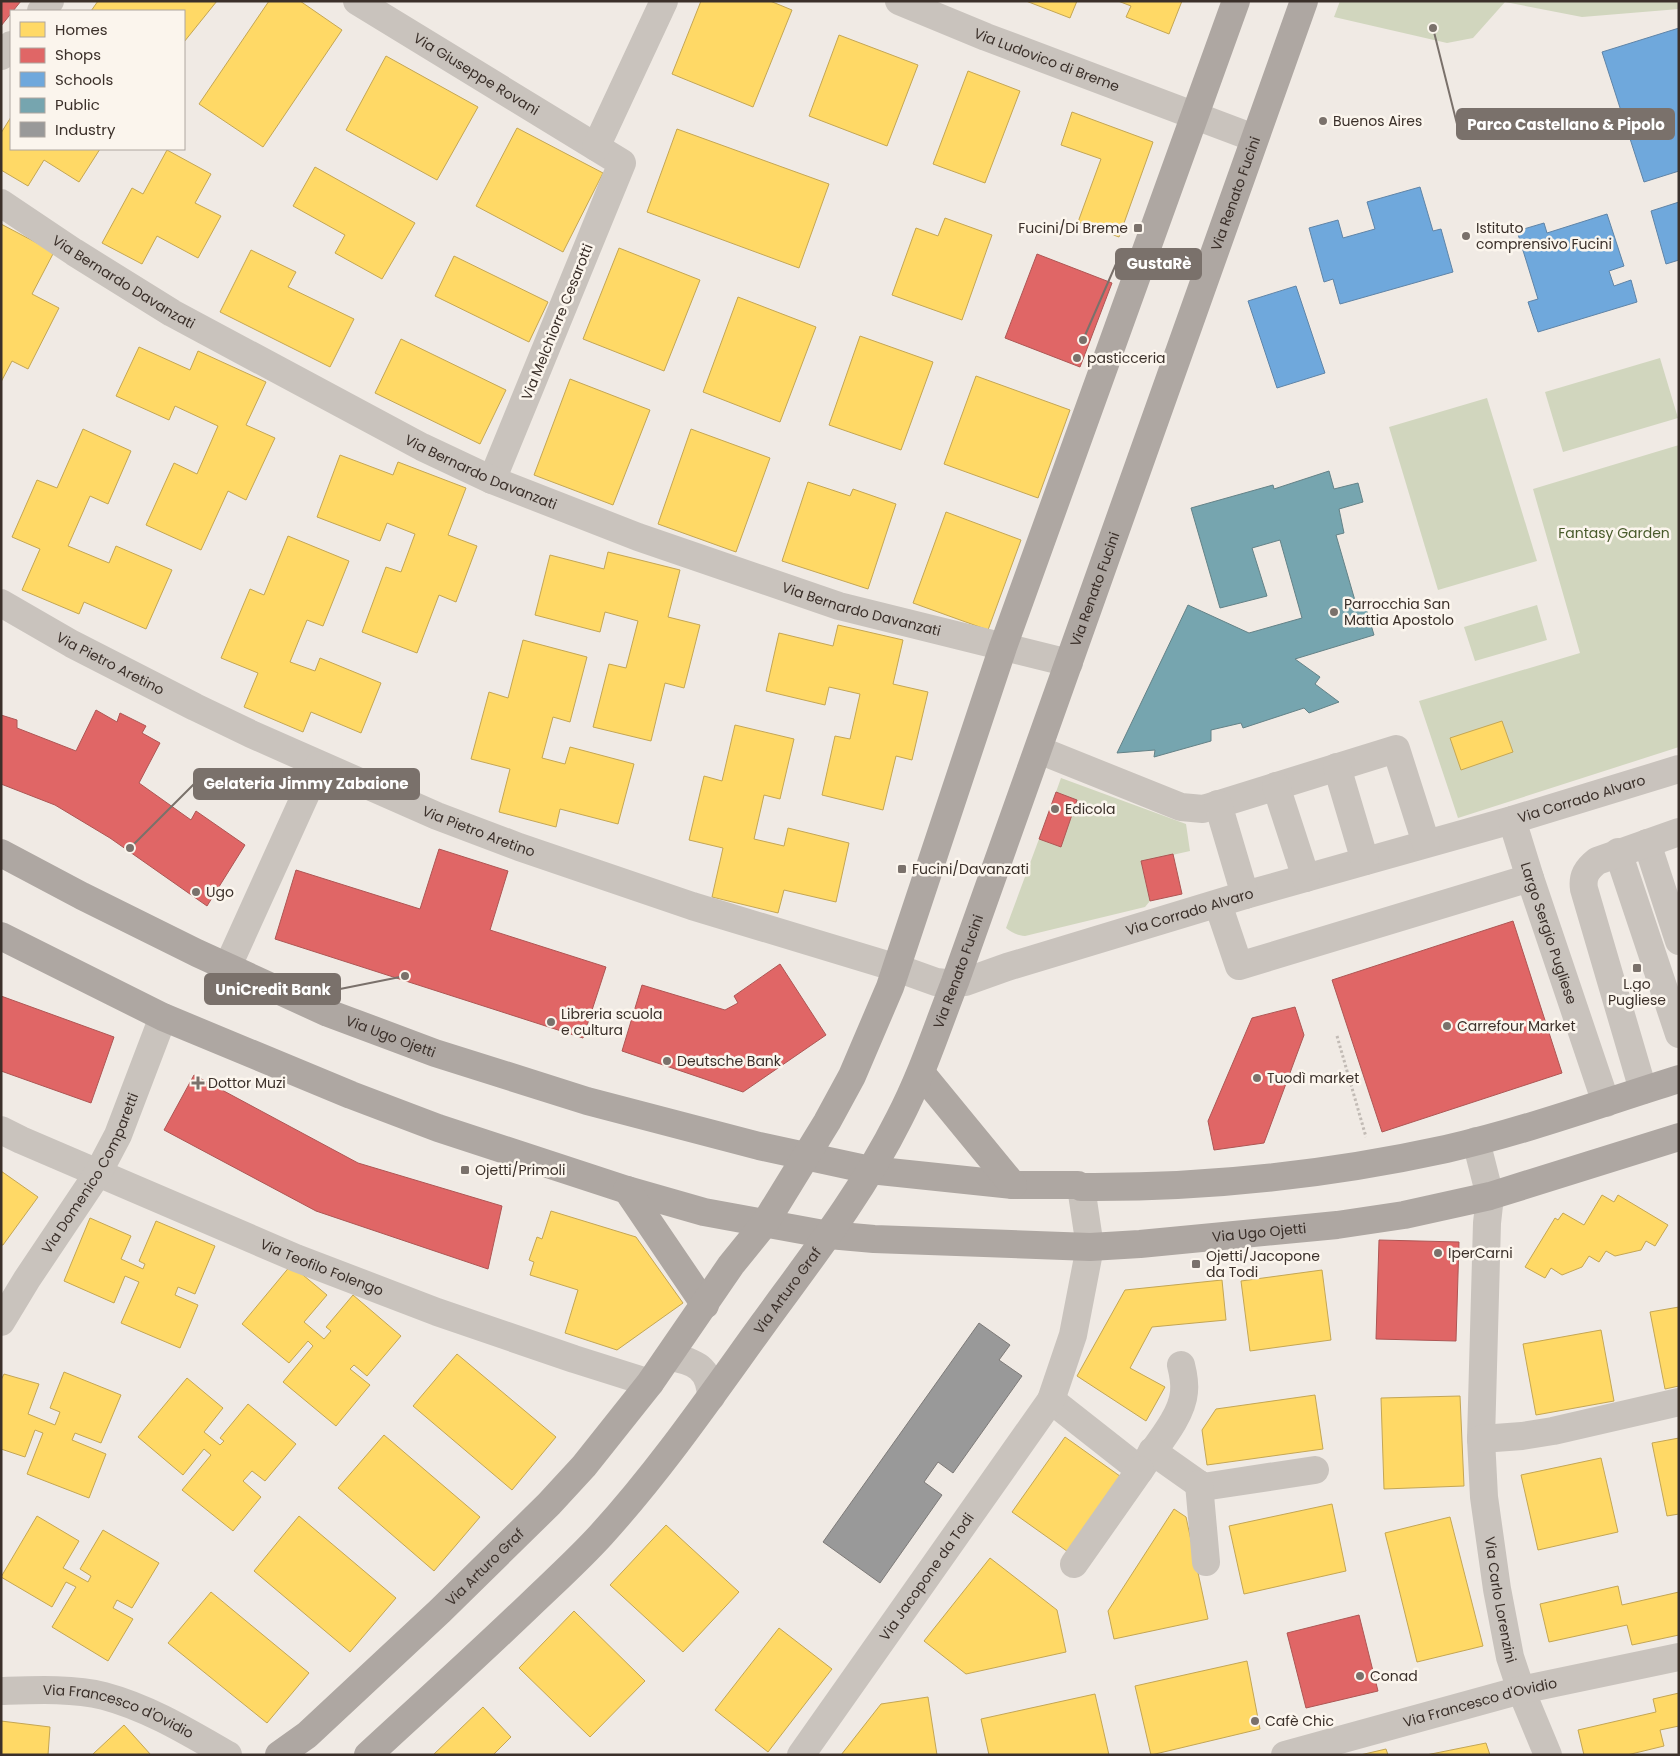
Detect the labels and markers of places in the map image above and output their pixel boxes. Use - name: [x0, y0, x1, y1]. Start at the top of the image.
- callout: Parco Castellano & Pipolo: [1457, 109, 1674, 139]
- place label: Buenos Aires: [1333, 111, 1422, 131]
- marker: Buenos Aires: [1317, 115, 1329, 127]
- place label: Fucini/Di Breme: [1018, 218, 1128, 238]
- place label: Istituto comprensivo Fucini: [1476, 218, 1612, 254]
- marker: Fucini/Di Breme: [1132, 222, 1144, 234]
- marker: Istituto comprensivo Fucini: [1460, 230, 1472, 242]
- callout: GustaRè: [1116, 249, 1201, 279]
- place label: pasticceria: [1087, 348, 1166, 368]
- marker: pasticceria: [1071, 352, 1083, 364]
- place label: Parrocchia San Mattia Apostolo: [1344, 594, 1454, 630]
- marker: Parrocchia San Mattia Apostolo: [1328, 606, 1340, 618]
- callout: Gelateria Jimmy Zabaione: [194, 769, 419, 799]
- place label: Edicola: [1065, 799, 1115, 819]
- marker: Edicola: [1049, 803, 1061, 815]
- place label: Fucini/Davanzati: [912, 859, 1029, 879]
- marker: Fucini/Davanzati: [896, 863, 908, 875]
- place label: Ugo: [206, 882, 234, 902]
- marker: Ugo: [190, 886, 202, 898]
- marker: L.go Pugliese: [1631, 962, 1643, 974]
- callout: UniCredit Bank: [205, 974, 340, 1004]
- place label: L.go Pugliese: [1608, 974, 1666, 1010]
- place label: Libreria scuola e cultura: [561, 1004, 662, 1040]
- marker: Libreria scuola e cultura: [545, 1016, 557, 1028]
- place label: Carrefour Market: [1457, 1016, 1576, 1036]
- marker: Carrefour Market: [1441, 1020, 1453, 1032]
- place label: Deutsche Bank: [677, 1051, 782, 1071]
- marker: Deutsche Bank: [661, 1055, 673, 1067]
- place label: Tuodì market: [1267, 1068, 1359, 1088]
- marker: Tuodì market: [1251, 1072, 1263, 1084]
- place label: Dottor Muzi: [208, 1073, 286, 1093]
- marker: Dottor Muzi: [192, 1077, 204, 1089]
- place label: Ojetti/Primoli: [475, 1160, 566, 1180]
- marker: Ojetti/Primoli: [459, 1164, 471, 1176]
- place label: IperCarni: [1448, 1243, 1513, 1263]
- place label: Ojetti/Jacopone da Todi: [1206, 1246, 1320, 1282]
- marker: IperCarni: [1432, 1247, 1444, 1259]
- marker: Ojetti/Jacopone da Todi: [1190, 1258, 1202, 1270]
- place label: Conad: [1370, 1666, 1418, 1686]
- marker: Conad: [1354, 1670, 1366, 1682]
- place label: Cafè Chic: [1265, 1711, 1334, 1731]
- marker: Cafè Chic: [1249, 1715, 1261, 1727]

